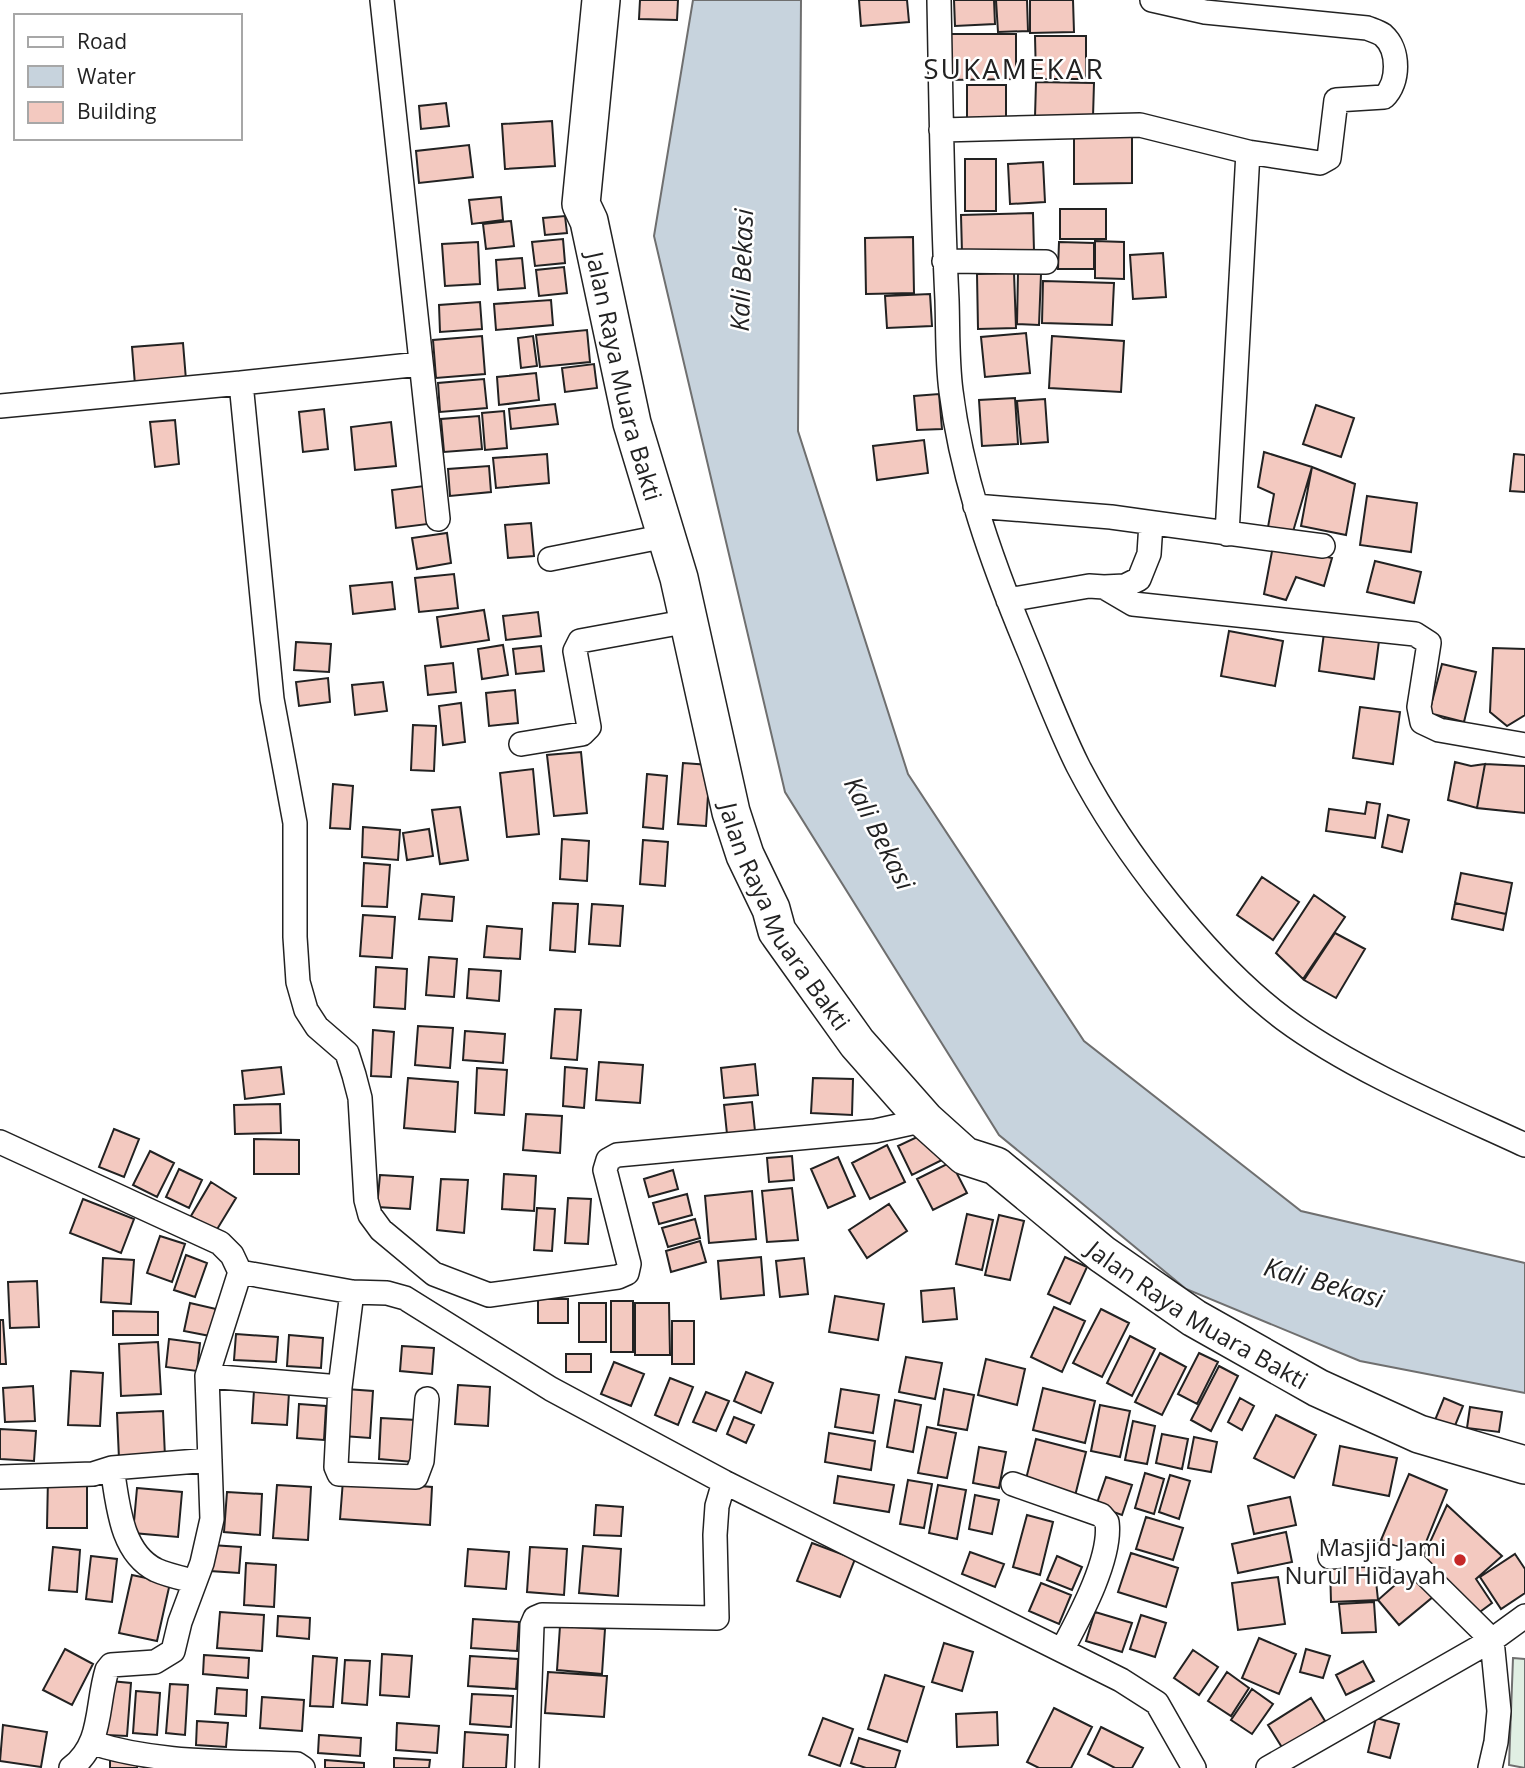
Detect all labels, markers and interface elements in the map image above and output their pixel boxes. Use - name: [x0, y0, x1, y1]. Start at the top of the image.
- legend: [14, 14, 242, 140]
- text: Road: [77, 27, 127, 55]
- district label: SUKAMEKAR: [923, 49, 1105, 87]
- text: Water: [77, 62, 136, 90]
- text: Building: [77, 97, 156, 125]
- water label: Kali Bekasi: [721, 208, 761, 332]
- street label: Jalan Raya Muara Bakti: [579, 247, 671, 505]
- water label: Kali Bekasi: [836, 770, 924, 896]
- street label: Jalan Raya Muara Bakti: [712, 797, 859, 1036]
- street label: Jalan Raya Muara Bakti: [1079, 1231, 1314, 1396]
- water label: Kali Bekasi: [1260, 1248, 1388, 1316]
- place label: Masjid Jami Nurul Hidayah: [1285, 1530, 1446, 1591]
- marker: Masjid Jami Nurul Hidayah: [1452, 1552, 1468, 1568]

